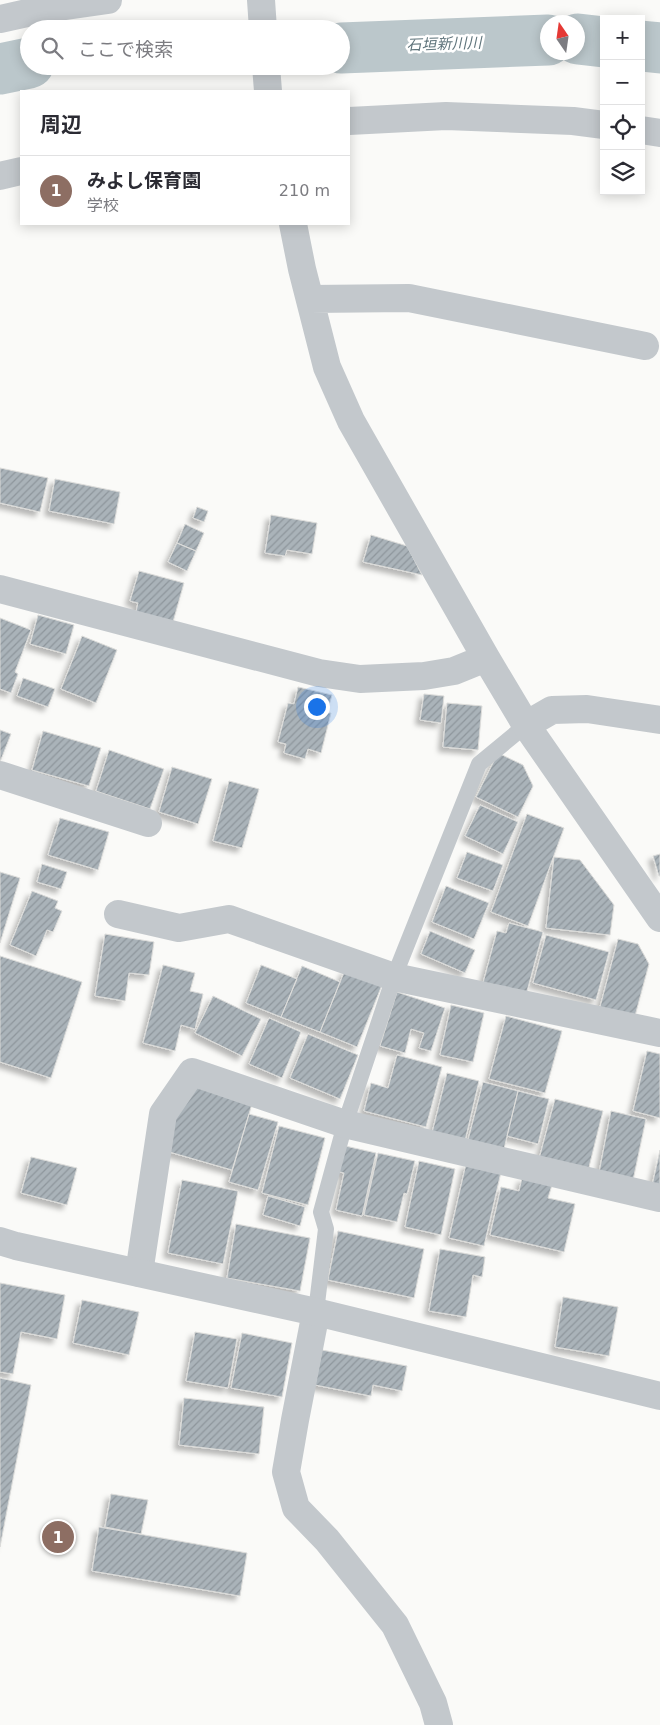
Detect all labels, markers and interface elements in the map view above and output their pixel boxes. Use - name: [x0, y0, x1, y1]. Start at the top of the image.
- north arrow: [540, 15, 585, 60]
- map controls: [600, 15, 645, 195]
- button: +: [600, 15, 645, 60]
- search box: [20, 20, 350, 75]
- icon: search: [38, 34, 66, 62]
- water label: 石垣新川川: [406, 34, 484, 54]
- text: ここで検索: [78, 38, 173, 60]
- button: −: [600, 60, 645, 105]
- button: locate: [600, 105, 645, 150]
- text: 周辺: [40, 113, 82, 137]
- button: layers: [600, 150, 645, 195]
- text: みよし保育園: [87, 169, 201, 191]
- text: 1: [50, 181, 62, 200]
- text: 210 m: [279, 181, 330, 200]
- text: 学校: [87, 196, 119, 215]
- your location: [304, 694, 330, 720]
- pin: 1: [42, 1518, 74, 1556]

